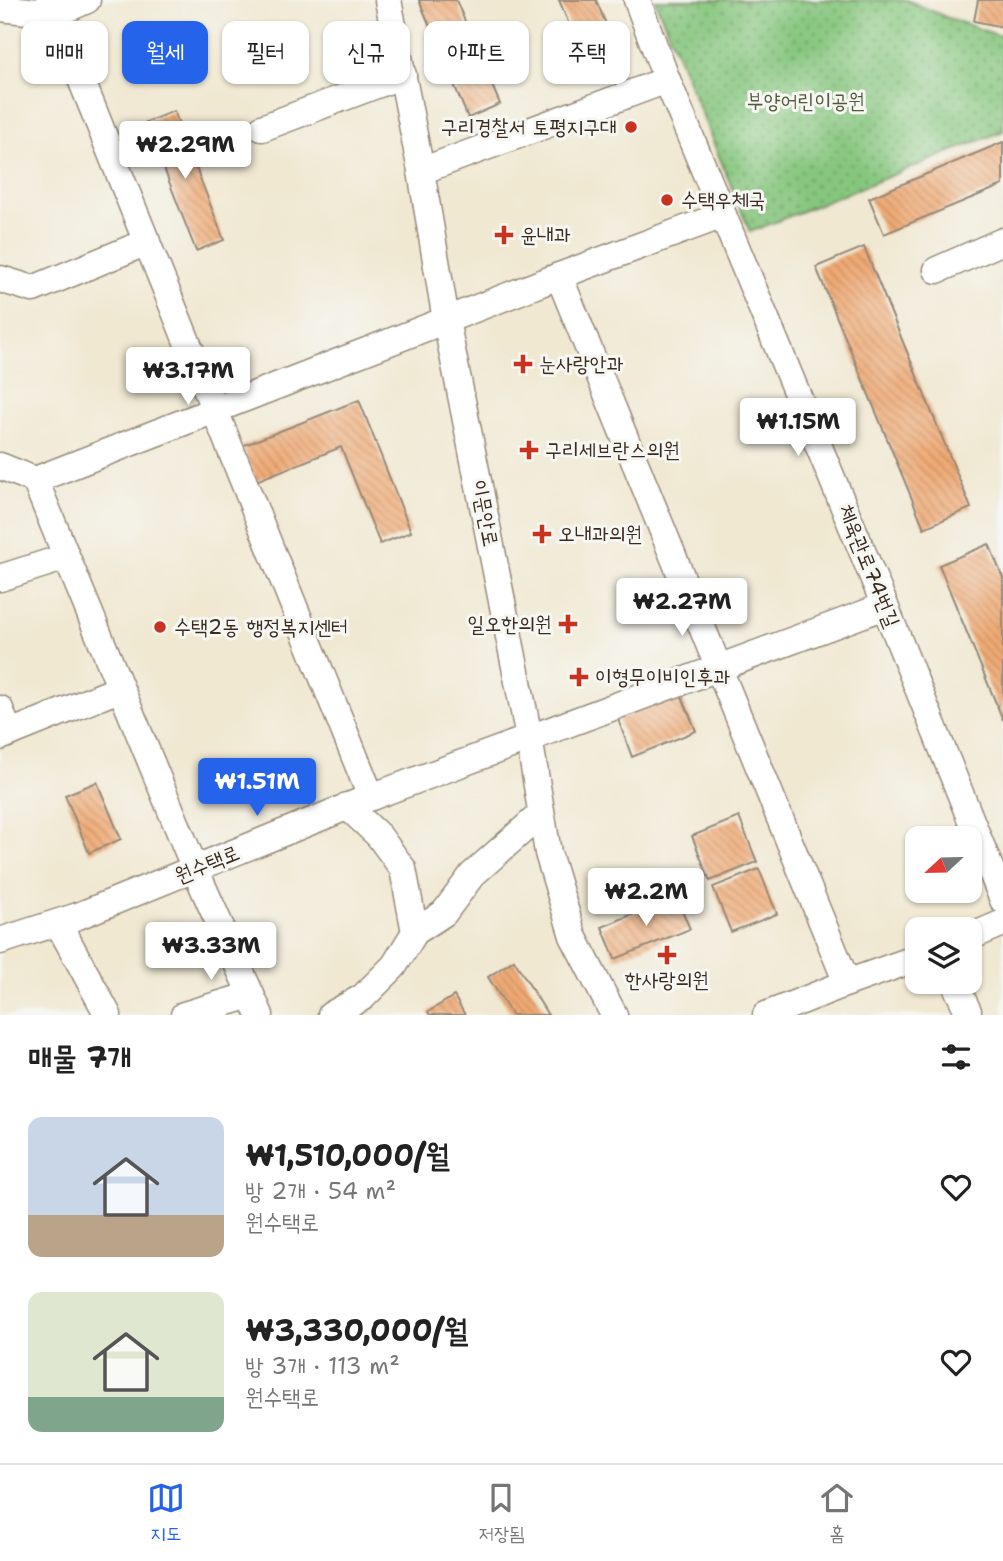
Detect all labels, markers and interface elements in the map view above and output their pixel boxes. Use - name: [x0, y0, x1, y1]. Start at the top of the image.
- chip: 매매: [21, 21, 108, 84]
- chip: 월세: [122, 21, 208, 84]
- chip: 필터: [222, 21, 309, 84]
- chip: 신규: [323, 21, 410, 84]
- chip: 아파트: [424, 21, 529, 84]
- chip: 주택: [543, 21, 630, 84]
- park label: 부양어린이공원: [747, 87, 865, 115]
- place label: 구리경찰서 토평지구대: [441, 113, 617, 141]
- marker: 구리경찰서 토평지구대: [623, 119, 639, 135]
- pin: ₩2.29M: [128, 122, 242, 181]
- text: ₩2.29M: [135, 129, 235, 159]
- place label: 수택우체국: [681, 186, 766, 214]
- marker: 수택우체국: [659, 192, 675, 208]
- place label: 윤내과: [520, 221, 571, 249]
- marker: 윤내과: [494, 225, 514, 245]
- pin: ₩3.17M: [131, 348, 245, 407]
- place label: 눈사랑안과: [539, 350, 624, 378]
- marker: 눈사랑안과: [513, 354, 533, 374]
- text: ₩3.17M: [142, 355, 234, 385]
- pin: ₩1.15M: [741, 398, 855, 458]
- text: ₩1.15M: [756, 406, 840, 436]
- place label: 구리세브란스의원: [545, 436, 680, 464]
- marker: 구리세브란스의원: [519, 440, 539, 460]
- street label: 이문안로: [465, 477, 505, 549]
- street label: 체육관로74번길: [832, 501, 906, 632]
- place label: 오내과의원: [558, 520, 643, 548]
- marker: 오내과의원: [532, 524, 552, 544]
- pin: ₩2.27M: [625, 578, 739, 638]
- text: ₩2.27M: [632, 586, 732, 616]
- place label: 일오한의원: [468, 610, 552, 638]
- place label: 수택2동 행정복지센터: [174, 613, 348, 641]
- marker: 일오한의원: [558, 614, 578, 634]
- marker: 수택2동 행정복지센터: [152, 619, 168, 635]
- place label: 이형무이비인후과: [595, 663, 730, 691]
- marker: 이형무이비인후과: [569, 667, 589, 687]
- pin: ₩1.51M: [200, 758, 314, 818]
- text: ₩1.51M: [214, 766, 300, 796]
- north arrow: [905, 826, 982, 903]
- map controls: [905, 826, 982, 994]
- street label: 원수택로: [170, 838, 244, 890]
- pin: ₩2.2M: [597, 869, 695, 928]
- text: ₩2.2M: [604, 876, 688, 906]
- button: layers: [905, 917, 982, 994]
- pin: ₩3.33M: [154, 922, 268, 982]
- text: ₩3.33M: [161, 930, 261, 960]
- marker: 한사랑의원: [657, 945, 677, 965]
- place label: 한사랑의원: [625, 966, 709, 994]
- text: 매물 7개: [28, 1037, 132, 1078]
- icon: filters: [937, 1038, 975, 1076]
- text: ₩1,510,000/월: [245, 1135, 450, 1176]
- icon: home: [84, 1145, 168, 1229]
- icon: heart: [937, 1168, 975, 1206]
- text: 방 2개 · 54 m²: [245, 1176, 396, 1206]
- text: 원수택로: [245, 1207, 319, 1237]
- text: ₩3,330,000/월: [245, 1310, 468, 1351]
- icon: home: [84, 1320, 168, 1404]
- icon: heart: [937, 1343, 975, 1381]
- text: 방 3개 · 113 m²: [245, 1351, 400, 1381]
- text: 원수택로: [245, 1382, 319, 1412]
- tab: 지도: [147, 1479, 185, 1547]
- tab: 저장됨: [479, 1479, 524, 1547]
- tab: 홈: [818, 1479, 856, 1547]

